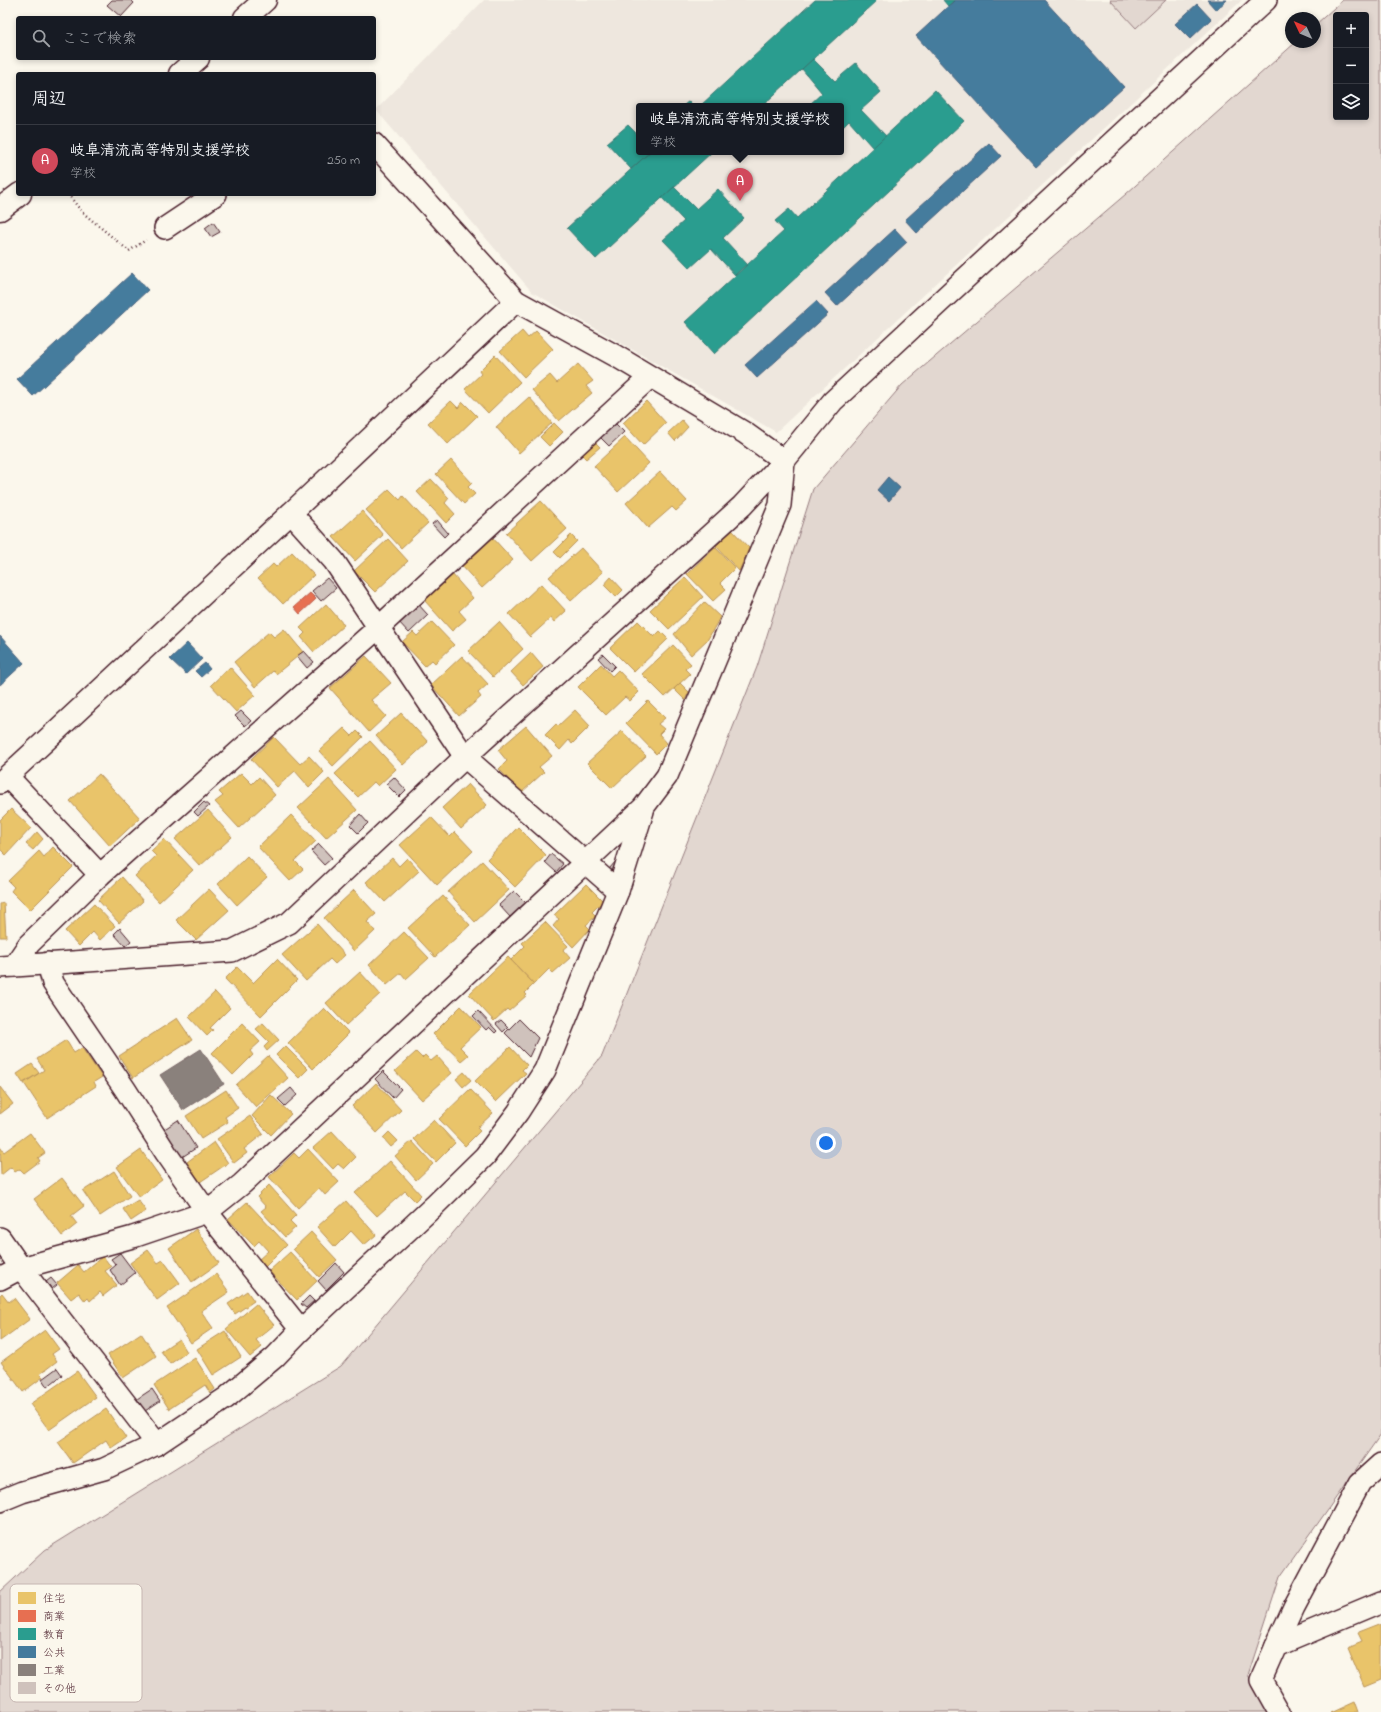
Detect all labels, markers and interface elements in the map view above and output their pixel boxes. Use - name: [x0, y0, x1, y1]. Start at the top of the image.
- north arrow: [1285, 12, 1321, 48]
- map controls: [1333, 12, 1369, 120]
- button: +: [1333, 12, 1369, 48]
- search box: [16, 16, 376, 60]
- icon: search: [30, 27, 52, 49]
- text: ここで検索: [62, 28, 137, 50]
- button: −: [1333, 48, 1369, 84]
- button: layers: [1333, 84, 1369, 120]
- text: 周辺: [32, 87, 66, 112]
- popup: [636, 103, 844, 155]
- text: 岐阜清流高等特別支援学校: [650, 109, 830, 131]
- text: 学校: [650, 133, 676, 152]
- text: 岐阜清流高等特別支援学校: [70, 140, 250, 162]
- text: A: [41, 151, 49, 170]
- text: 250 m: [327, 151, 360, 170]
- text: 学校: [70, 164, 96, 183]
- pin: A: [727, 168, 753, 201]
- your location: [816, 1133, 836, 1153]
- legend: [10, 1584, 142, 1702]
- text: 住宅: [43, 1591, 65, 1607]
- text: 商業: [43, 1609, 65, 1625]
- text: 教育: [43, 1627, 65, 1643]
- text: 公共: [43, 1645, 65, 1661]
- text: 工業: [43, 1663, 65, 1679]
- text: その他: [43, 1681, 76, 1697]

